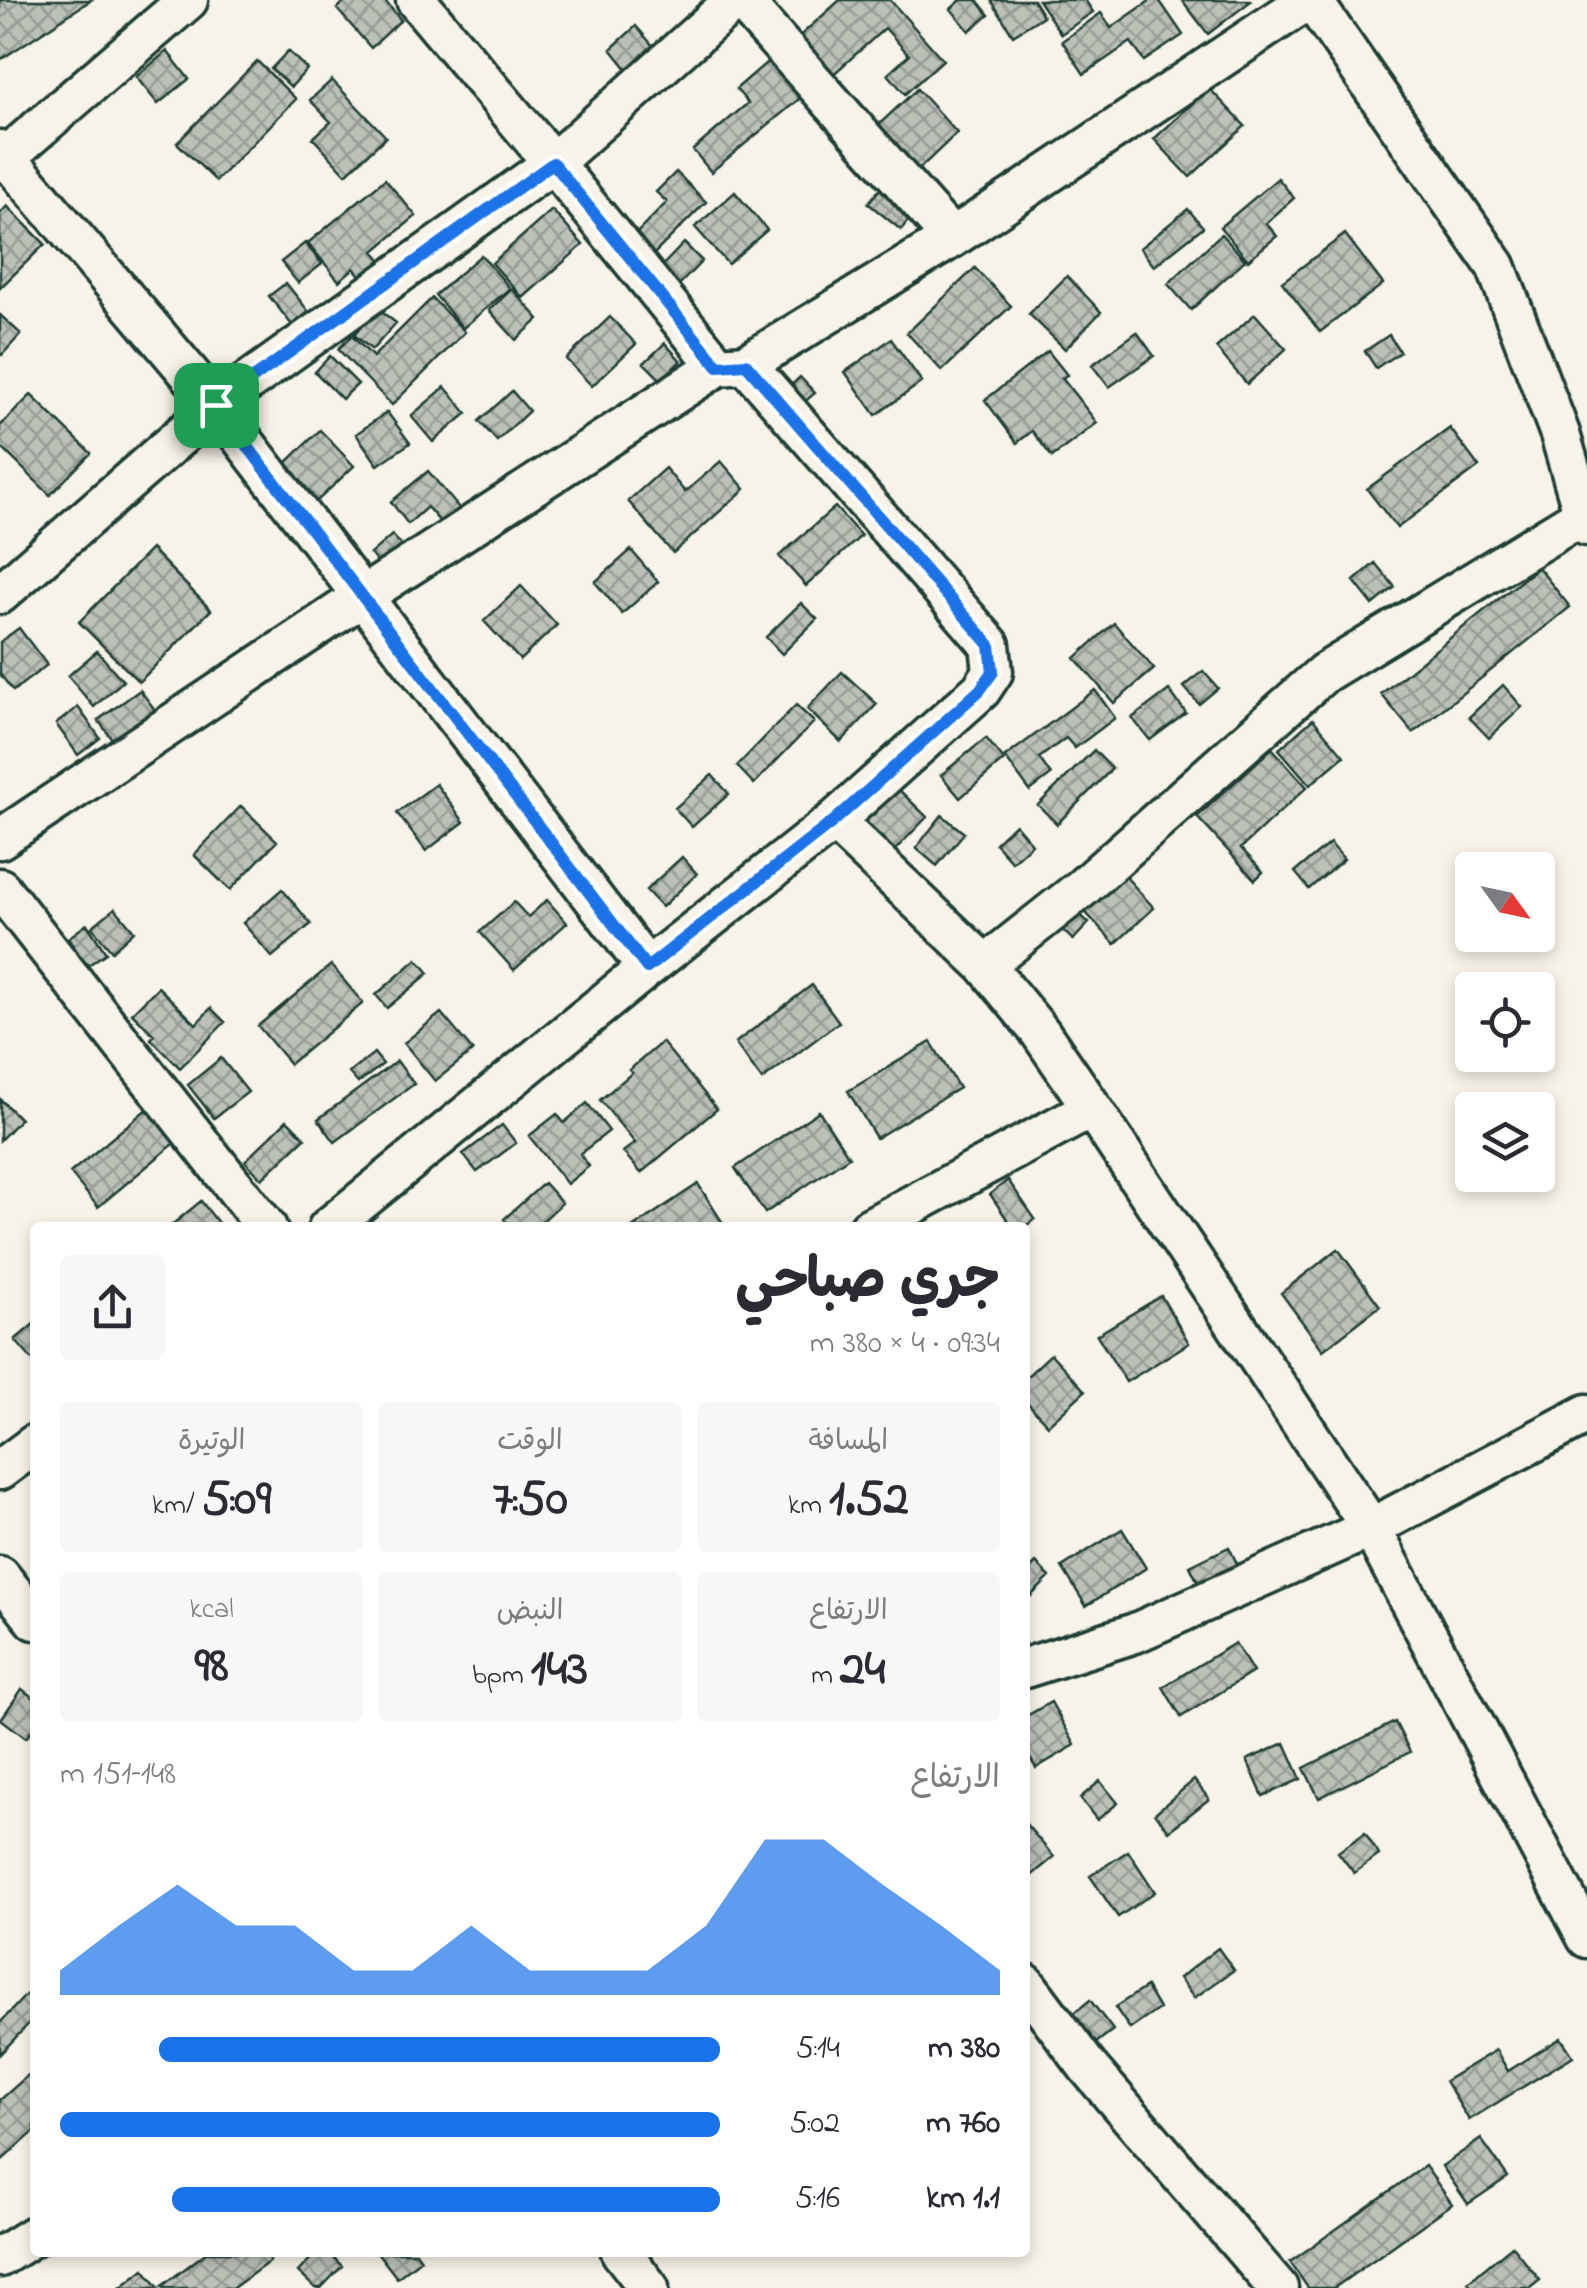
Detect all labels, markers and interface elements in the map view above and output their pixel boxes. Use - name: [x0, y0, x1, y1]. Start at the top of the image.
- pin: [174, 363, 259, 448]
- icon: arrive: [189, 378, 244, 433]
- north arrow: [1455, 852, 1555, 952]
- map controls: [1455, 852, 1555, 1192]
- button: locate: [1455, 972, 1555, 1072]
- button: layers: [1455, 1092, 1555, 1192]
- text: جري صباحي: [735, 1243, 1000, 1323]
- button: share: [60, 1255, 165, 1360]
- text: 09:34 · 4 × 380 m: [810, 1321, 1000, 1368]
- text: الوتيرة: [178, 1422, 245, 1463]
- text: الوقت: [497, 1422, 563, 1463]
- text: المسافة: [808, 1422, 888, 1463]
- text: 5:09: [202, 1464, 271, 1537]
- text: 7:50: [492, 1464, 568, 1537]
- text: 1.52: [829, 1464, 909, 1537]
- text: /km: [152, 1486, 202, 1527]
- text: km: [788, 1486, 829, 1527]
- text: kcal: [189, 1590, 234, 1631]
- text: النبض: [497, 1592, 563, 1633]
- text: الارتفاع: [809, 1592, 888, 1633]
- text: 98: [195, 1631, 229, 1704]
- text: 143: [531, 1634, 588, 1707]
- text: 24: [840, 1634, 885, 1707]
- text: bpm: [472, 1656, 531, 1697]
- text: m: [811, 1656, 840, 1697]
- text: 148–151 m: [60, 1752, 176, 1799]
- text: الارتفاع: [910, 1756, 1000, 1803]
- text: 5:14: [796, 2026, 840, 2073]
- text: 380 m: [928, 2026, 1000, 2073]
- text: 5:02: [789, 2101, 840, 2148]
- text: 760 m: [926, 2101, 1000, 2148]
- text: 5:16: [795, 2176, 840, 2223]
- text: 1.1 km: [926, 2176, 1000, 2223]

